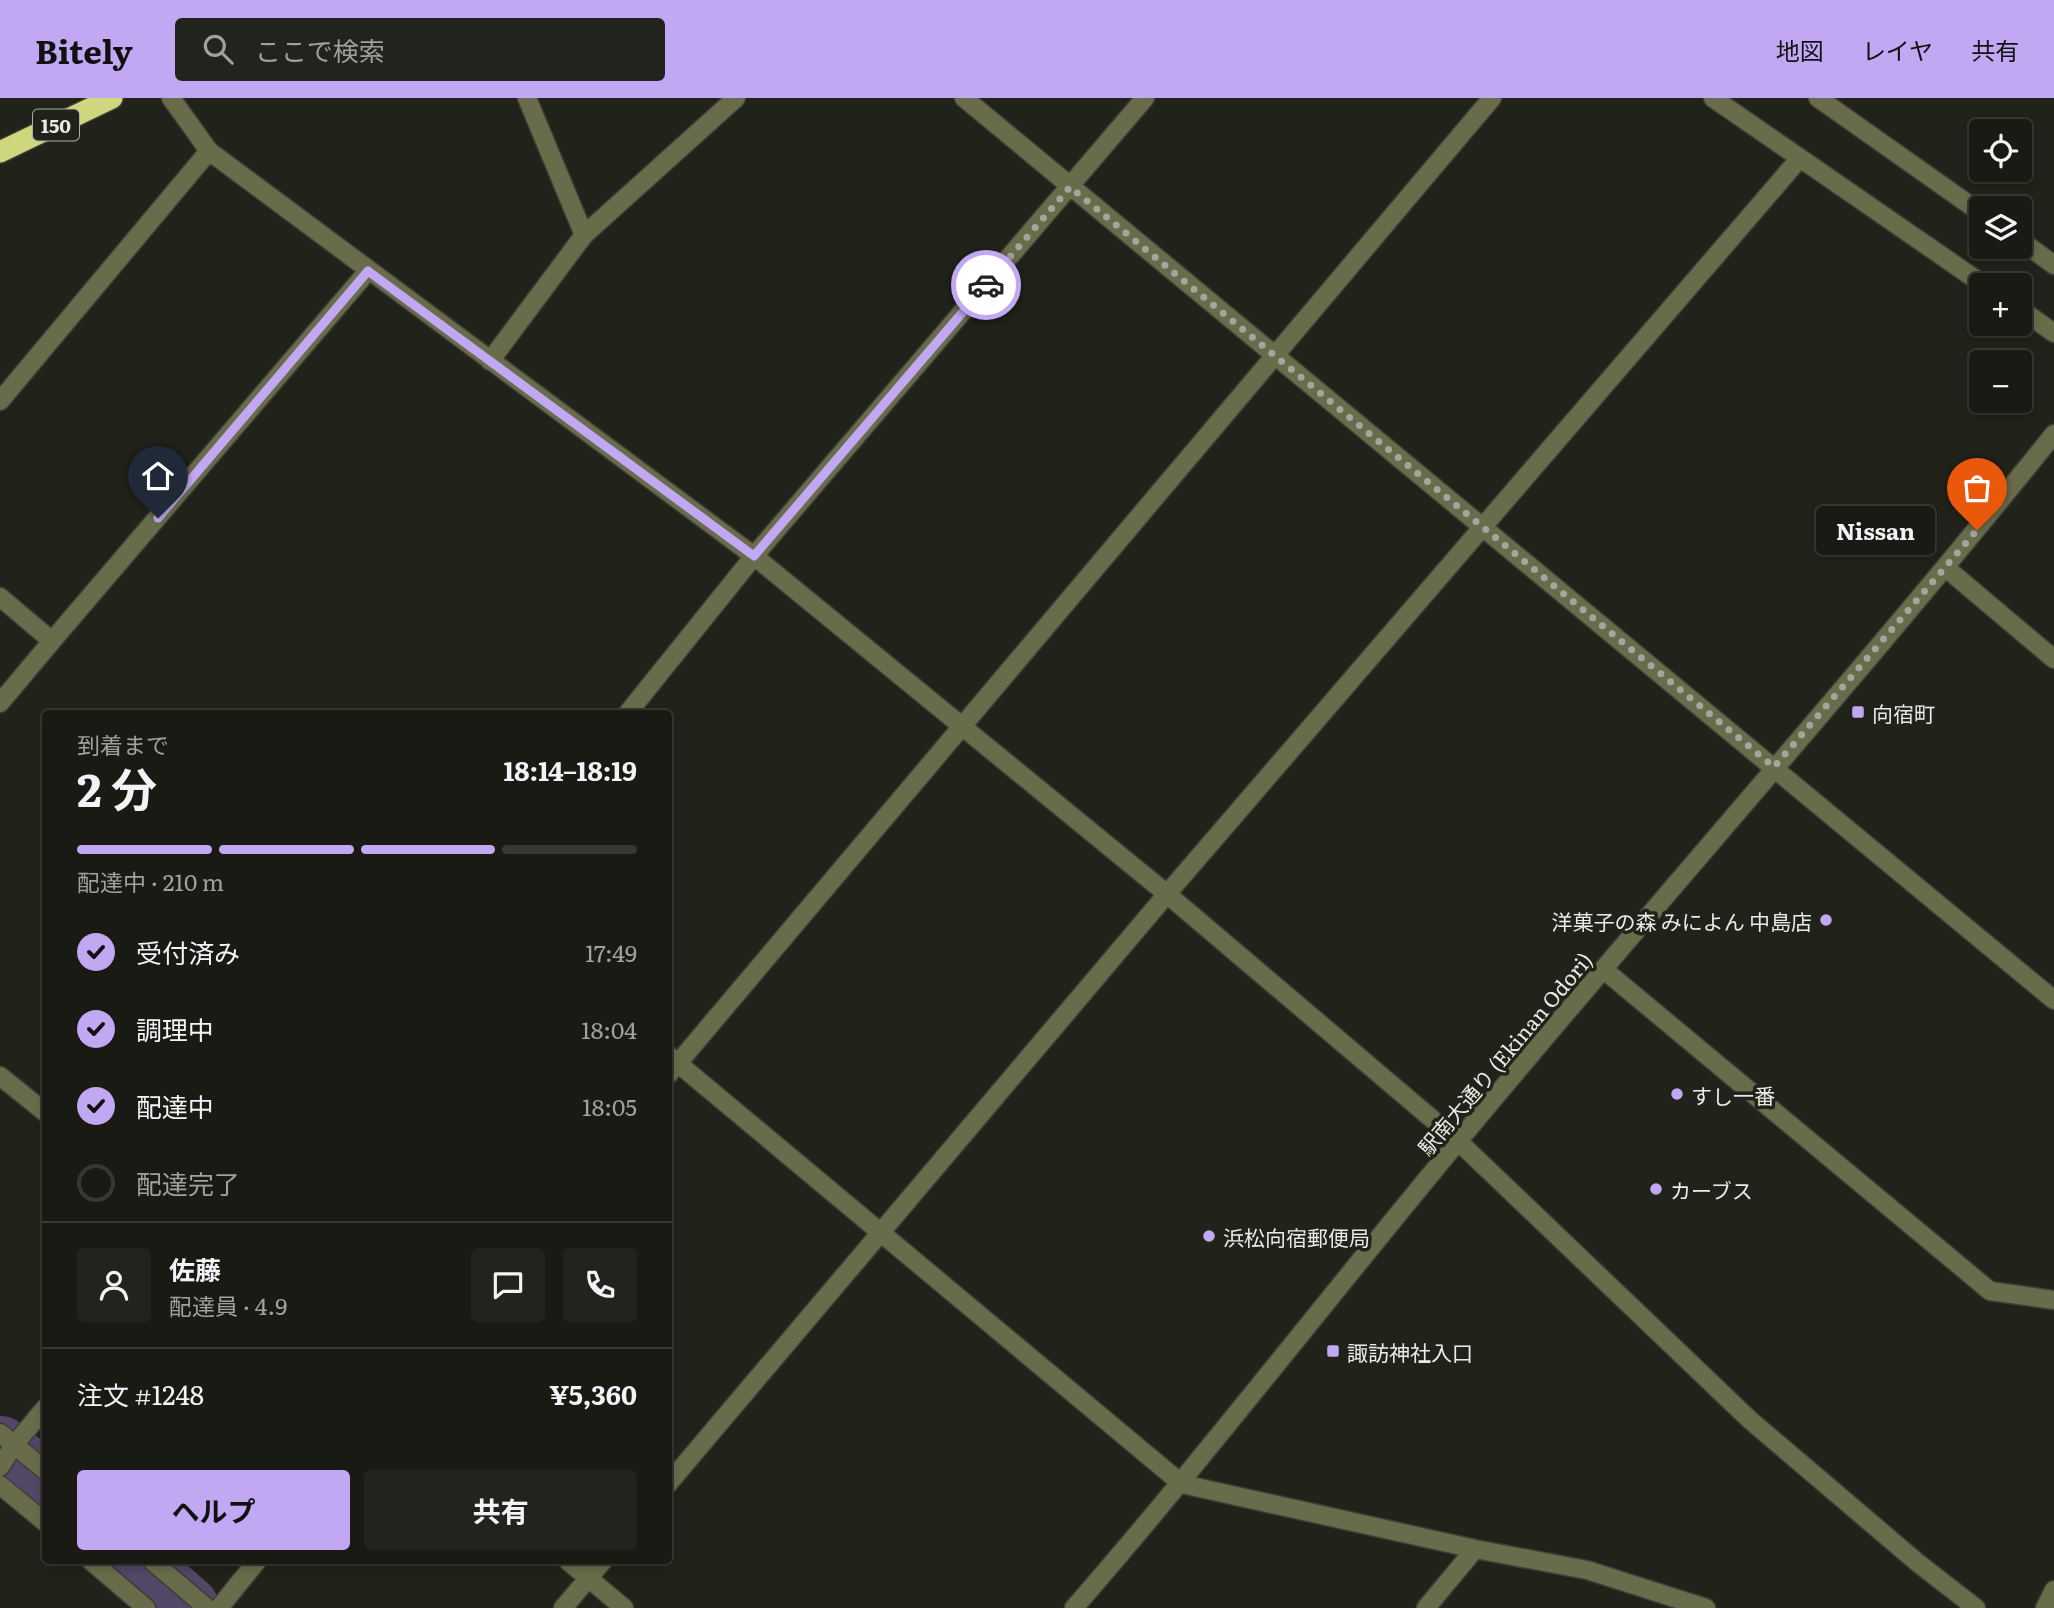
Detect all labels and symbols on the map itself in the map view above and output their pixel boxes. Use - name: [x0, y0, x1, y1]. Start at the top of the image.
- road number: 150: [33, 110, 79, 140]
- courier: [951, 250, 1021, 320]
- pin: [128, 446, 188, 518]
- pin: [1947, 458, 2007, 530]
- callout: Nissan: [1816, 506, 1935, 555]
- place label: 向宿町: [1872, 697, 1935, 728]
- marker: 向宿町: [1850, 704, 1866, 720]
- place label: 洋菓子の森 みによん 中島店: [1552, 905, 1812, 936]
- marker: 洋菓子の森 みによん 中島店: [1818, 912, 1834, 928]
- street label: 駅南大通り (Ekinan Odori): [1410, 945, 1598, 1161]
- place label: すし一番: [1691, 1079, 1775, 1110]
- marker: すし一番: [1669, 1086, 1685, 1102]
- place label: カーブス: [1670, 1174, 1753, 1205]
- marker: カーブス: [1648, 1181, 1664, 1197]
- place label: 浜松向宿郵便局: [1223, 1221, 1370, 1252]
- marker: 浜松向宿郵便局: [1201, 1228, 1217, 1244]
- place label: 諏訪神社入口: [1347, 1336, 1473, 1367]
- marker: 諏訪神社入口: [1325, 1343, 1341, 1359]

